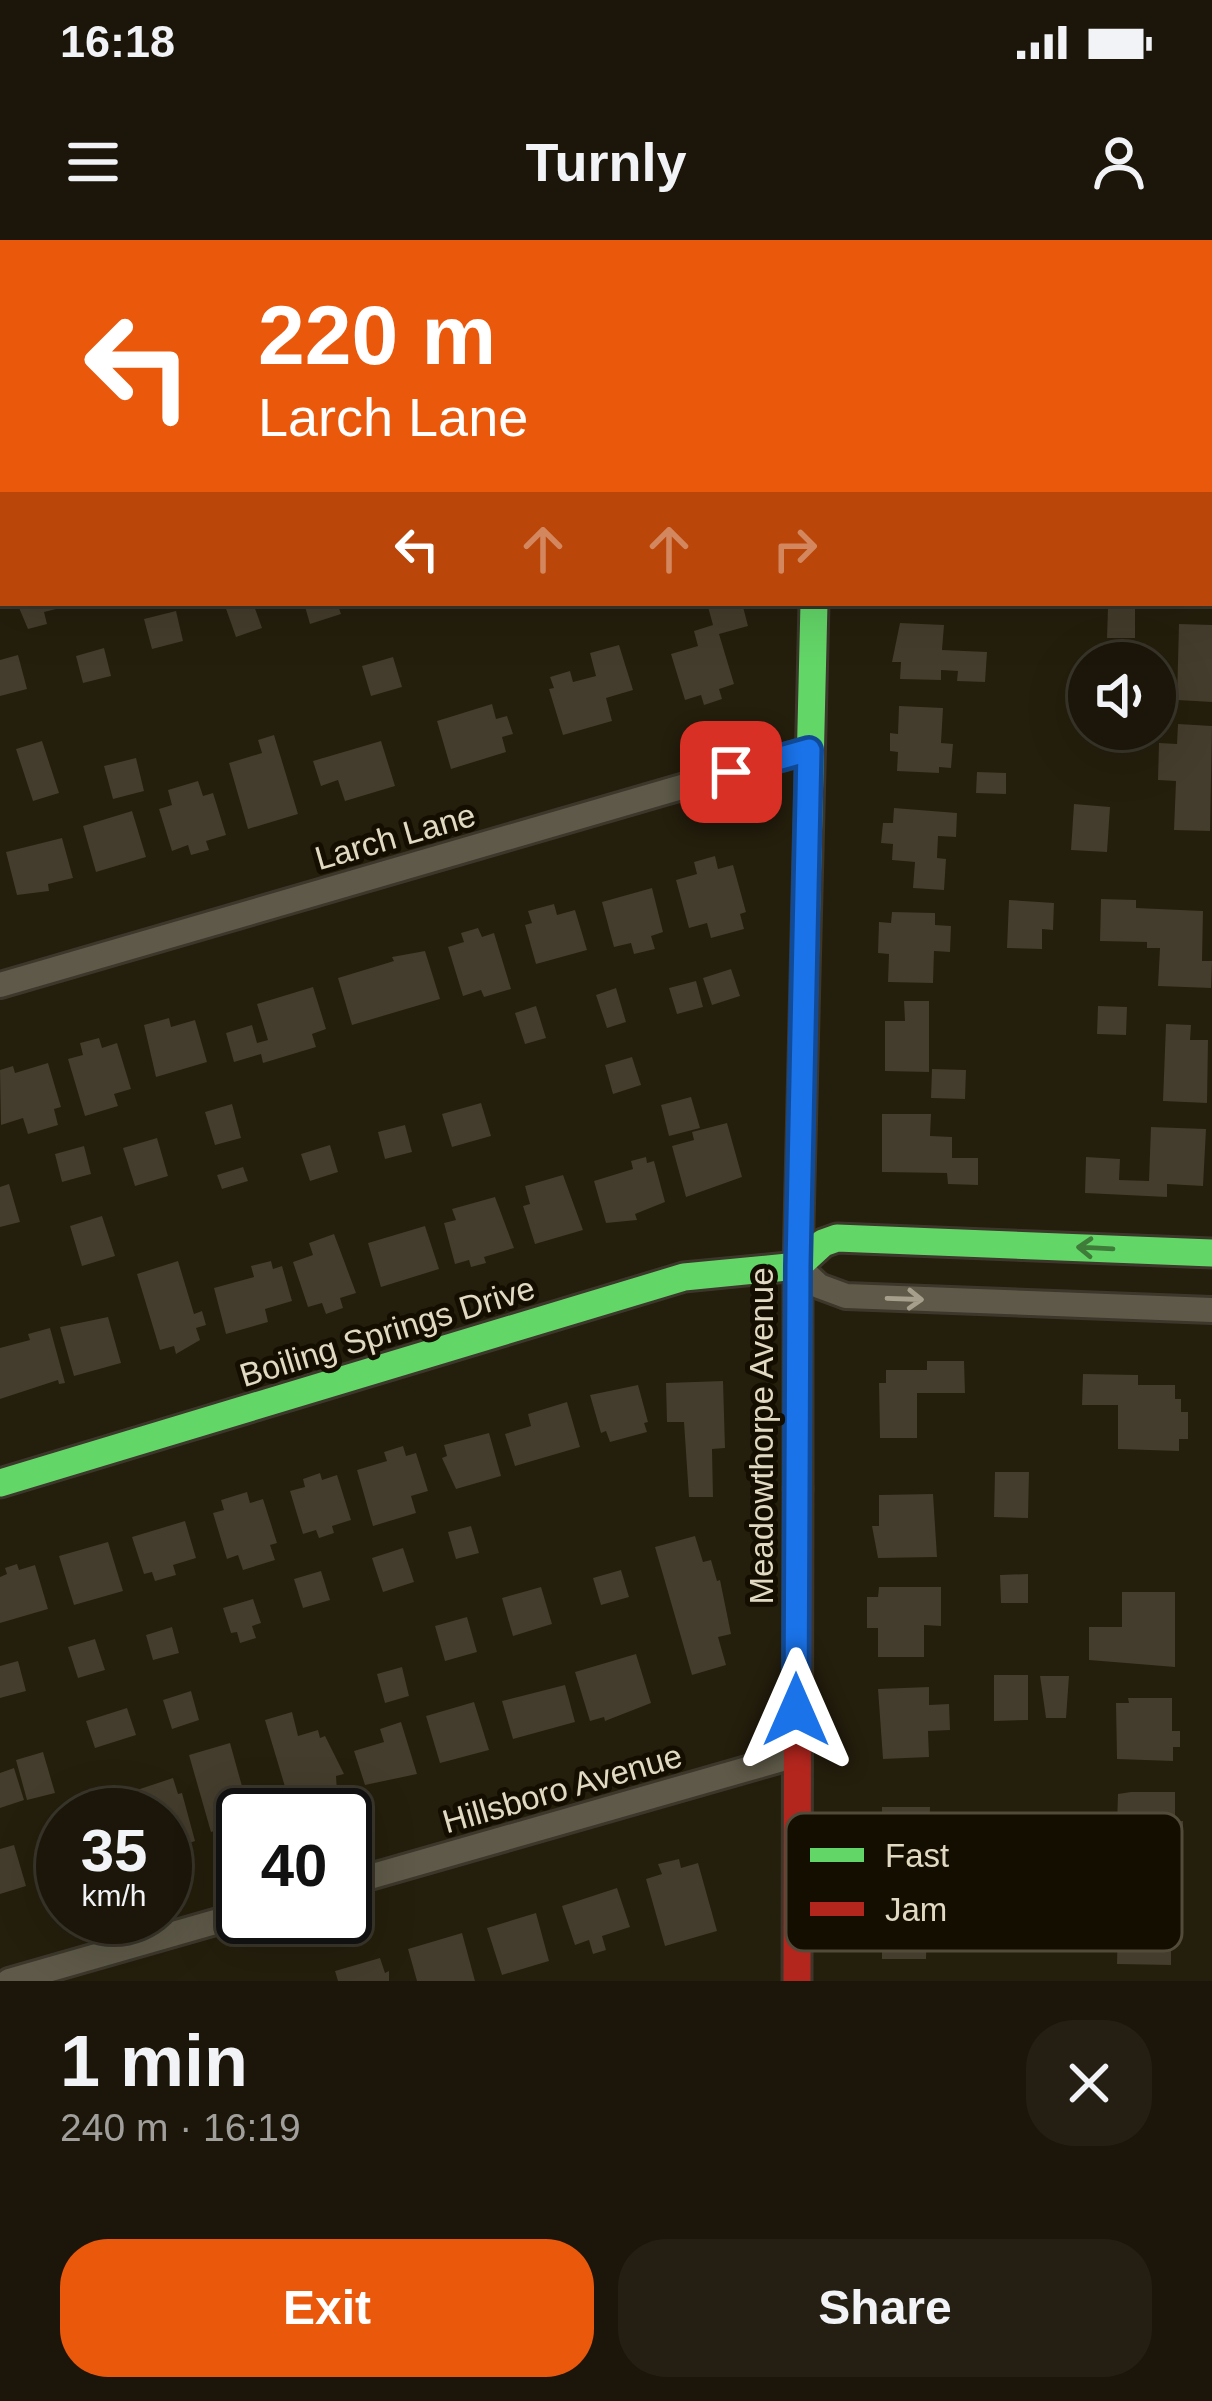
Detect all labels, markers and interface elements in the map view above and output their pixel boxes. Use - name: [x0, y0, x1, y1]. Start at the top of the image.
- text: 16:18: [60, 16, 175, 67]
- icon: menu: [60, 129, 126, 195]
- icon: person: [1086, 129, 1152, 195]
- text: Turnly: [526, 132, 687, 192]
- icon: left: [60, 288, 216, 444]
- text: 220 m: [258, 288, 496, 382]
- text: Larch Lane: [258, 387, 528, 447]
- icon: left: [384, 516, 450, 582]
- icon: ahead: [510, 516, 576, 582]
- icon: ahead: [636, 516, 702, 582]
- icon: right: [762, 516, 828, 582]
- map controls: [1068, 642, 1176, 750]
- button: sound: [1068, 642, 1176, 750]
- pin: [680, 721, 782, 823]
- icon: arrive: [698, 739, 764, 805]
- street label: Larch Lane: [311, 796, 480, 877]
- one-way arrow: [1076, 1236, 1115, 1259]
- street label: Meadowthorpe Avenue: [743, 1268, 780, 1604]
- street label: Boiling Springs Drive: [235, 1269, 539, 1394]
- one-way arrow: [885, 1287, 924, 1310]
- position arrow: [733, 1647, 859, 1773]
- street label: Hillsboro Avenue: [438, 1737, 686, 1840]
- speed limit sign: 40: [216, 1788, 372, 1944]
- legend: [786, 1813, 1182, 1951]
- text: 35: [81, 1817, 147, 1884]
- text: Fast: [885, 1837, 949, 1874]
- text: km/h: [81, 1879, 147, 1912]
- text: Jam: [885, 1891, 947, 1928]
- button: close: [1026, 2020, 1152, 2146]
- text: 1 min: [60, 2021, 248, 2101]
- text: 240 m · 16:19: [60, 2106, 301, 2149]
- button: Exit: [60, 2239, 594, 2377]
- button: Share: [618, 2239, 1152, 2377]

